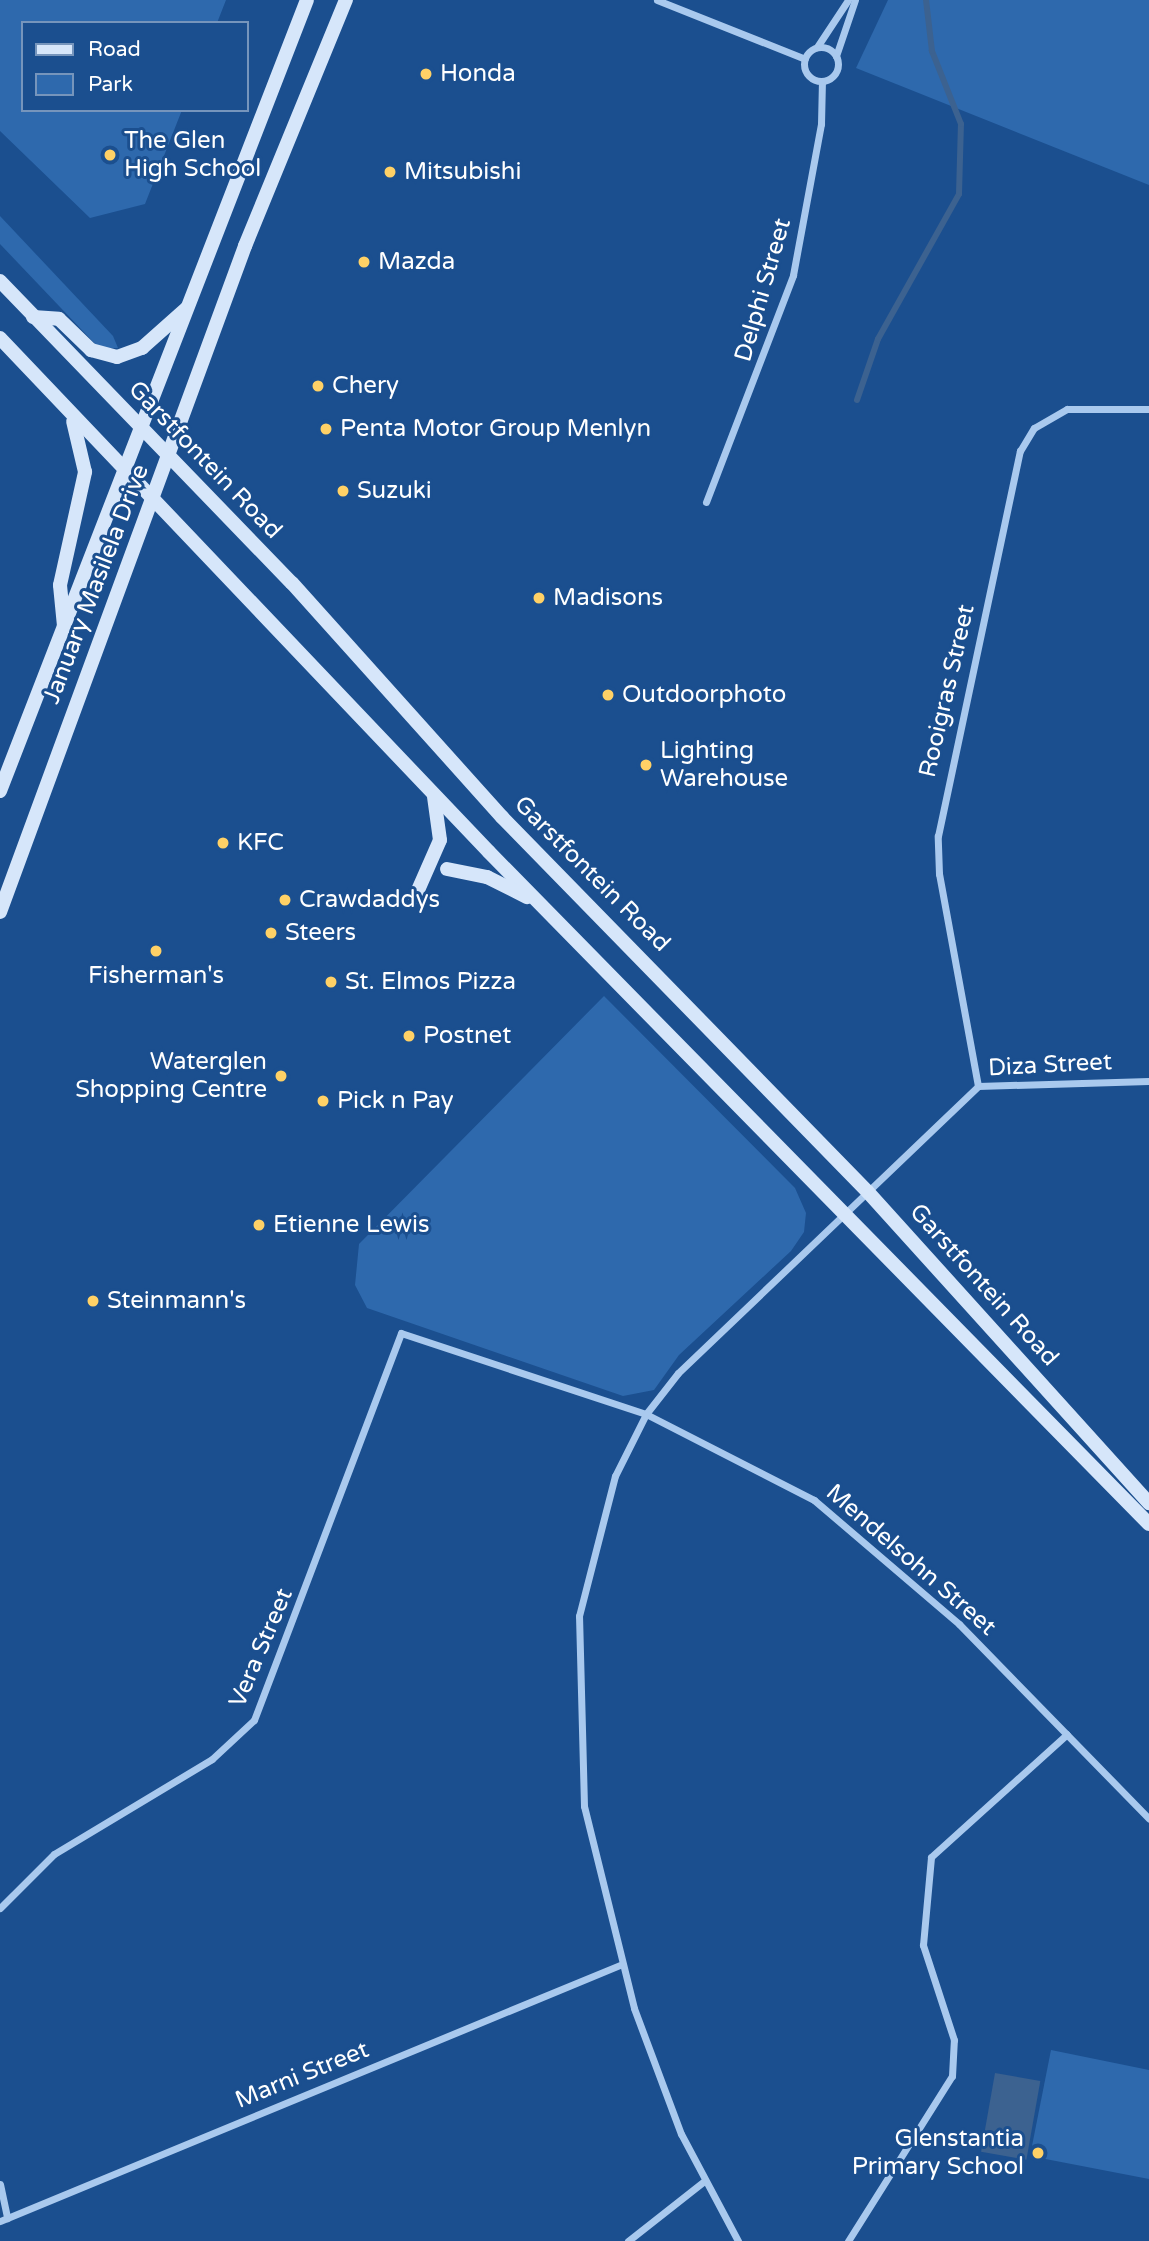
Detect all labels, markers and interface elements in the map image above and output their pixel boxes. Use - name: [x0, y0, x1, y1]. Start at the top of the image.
- legend: [21, 21, 248, 112]
- text: Road: [88, 37, 141, 62]
- place label: Honda: [440, 60, 516, 88]
- marker: Honda: [418, 66, 434, 82]
- text: Park: [88, 72, 133, 97]
- place label: The Glen High School: [124, 127, 261, 183]
- marker: The Glen High School: [102, 147, 118, 163]
- place label: Mitsubishi: [404, 158, 521, 186]
- marker: Mitsubishi: [382, 164, 398, 180]
- street label: Delphi Street: [729, 215, 797, 365]
- place label: Mazda: [378, 248, 455, 276]
- marker: Mazda: [356, 254, 372, 270]
- place label: Chery: [332, 372, 399, 400]
- street label: Garstfontein Road: [122, 375, 288, 545]
- marker: Chery: [310, 378, 326, 394]
- place label: Penta Motor Group Menlyn: [340, 415, 651, 443]
- marker: Penta Motor Group Menlyn: [318, 421, 334, 437]
- street label: January Masilela Drive: [37, 460, 155, 708]
- place label: Suzuki: [357, 477, 432, 505]
- marker: Suzuki: [335, 483, 351, 499]
- place label: Madisons: [553, 584, 663, 612]
- marker: Madisons: [531, 590, 547, 606]
- street label: Rooigras Street: [913, 602, 981, 780]
- place label: Outdoorphoto: [622, 681, 786, 709]
- marker: Outdoorphoto: [600, 687, 616, 703]
- place label: Lighting Warehouse: [660, 737, 788, 793]
- marker: Lighting Warehouse: [638, 757, 654, 773]
- street label: Garstfontein Road: [508, 790, 676, 958]
- place label: KFC: [237, 829, 284, 857]
- marker: KFC: [215, 835, 231, 851]
- place label: Crawdaddys: [299, 886, 440, 914]
- marker: Crawdaddys: [277, 892, 293, 908]
- place label: Steers: [285, 919, 356, 947]
- marker: Steers: [263, 925, 279, 941]
- marker: Fisherman's: [148, 943, 164, 959]
- place label: Fisherman's: [88, 962, 224, 990]
- place label: St. Elmos Pizza: [345, 968, 516, 996]
- marker: St. Elmos Pizza: [323, 974, 339, 990]
- place label: Postnet: [423, 1022, 511, 1050]
- marker: Postnet: [401, 1028, 417, 1044]
- street label: Diza Street: [987, 1047, 1113, 1083]
- place label: Waterglen Shopping Centre: [75, 1048, 267, 1104]
- marker: Waterglen Shopping Centre: [273, 1068, 289, 1084]
- place label: Pick n Pay: [337, 1087, 454, 1115]
- marker: Pick n Pay: [315, 1093, 331, 1109]
- street label: Garstfontein Road: [904, 1198, 1064, 1372]
- place label: Etienne Lewis: [273, 1211, 429, 1239]
- marker: Etienne Lewis: [251, 1217, 267, 1233]
- place label: Steinmann's: [107, 1287, 246, 1315]
- marker: Steinmann's: [85, 1293, 101, 1309]
- street label: Mendelsohn Street: [820, 1478, 1002, 1642]
- street label: Vera Street: [223, 1584, 299, 1712]
- street label: Marni Street: [231, 2035, 373, 2115]
- place label: Glenstantia Primary School: [852, 2125, 1024, 2181]
- marker: Glenstantia Primary School: [1030, 2145, 1046, 2161]

